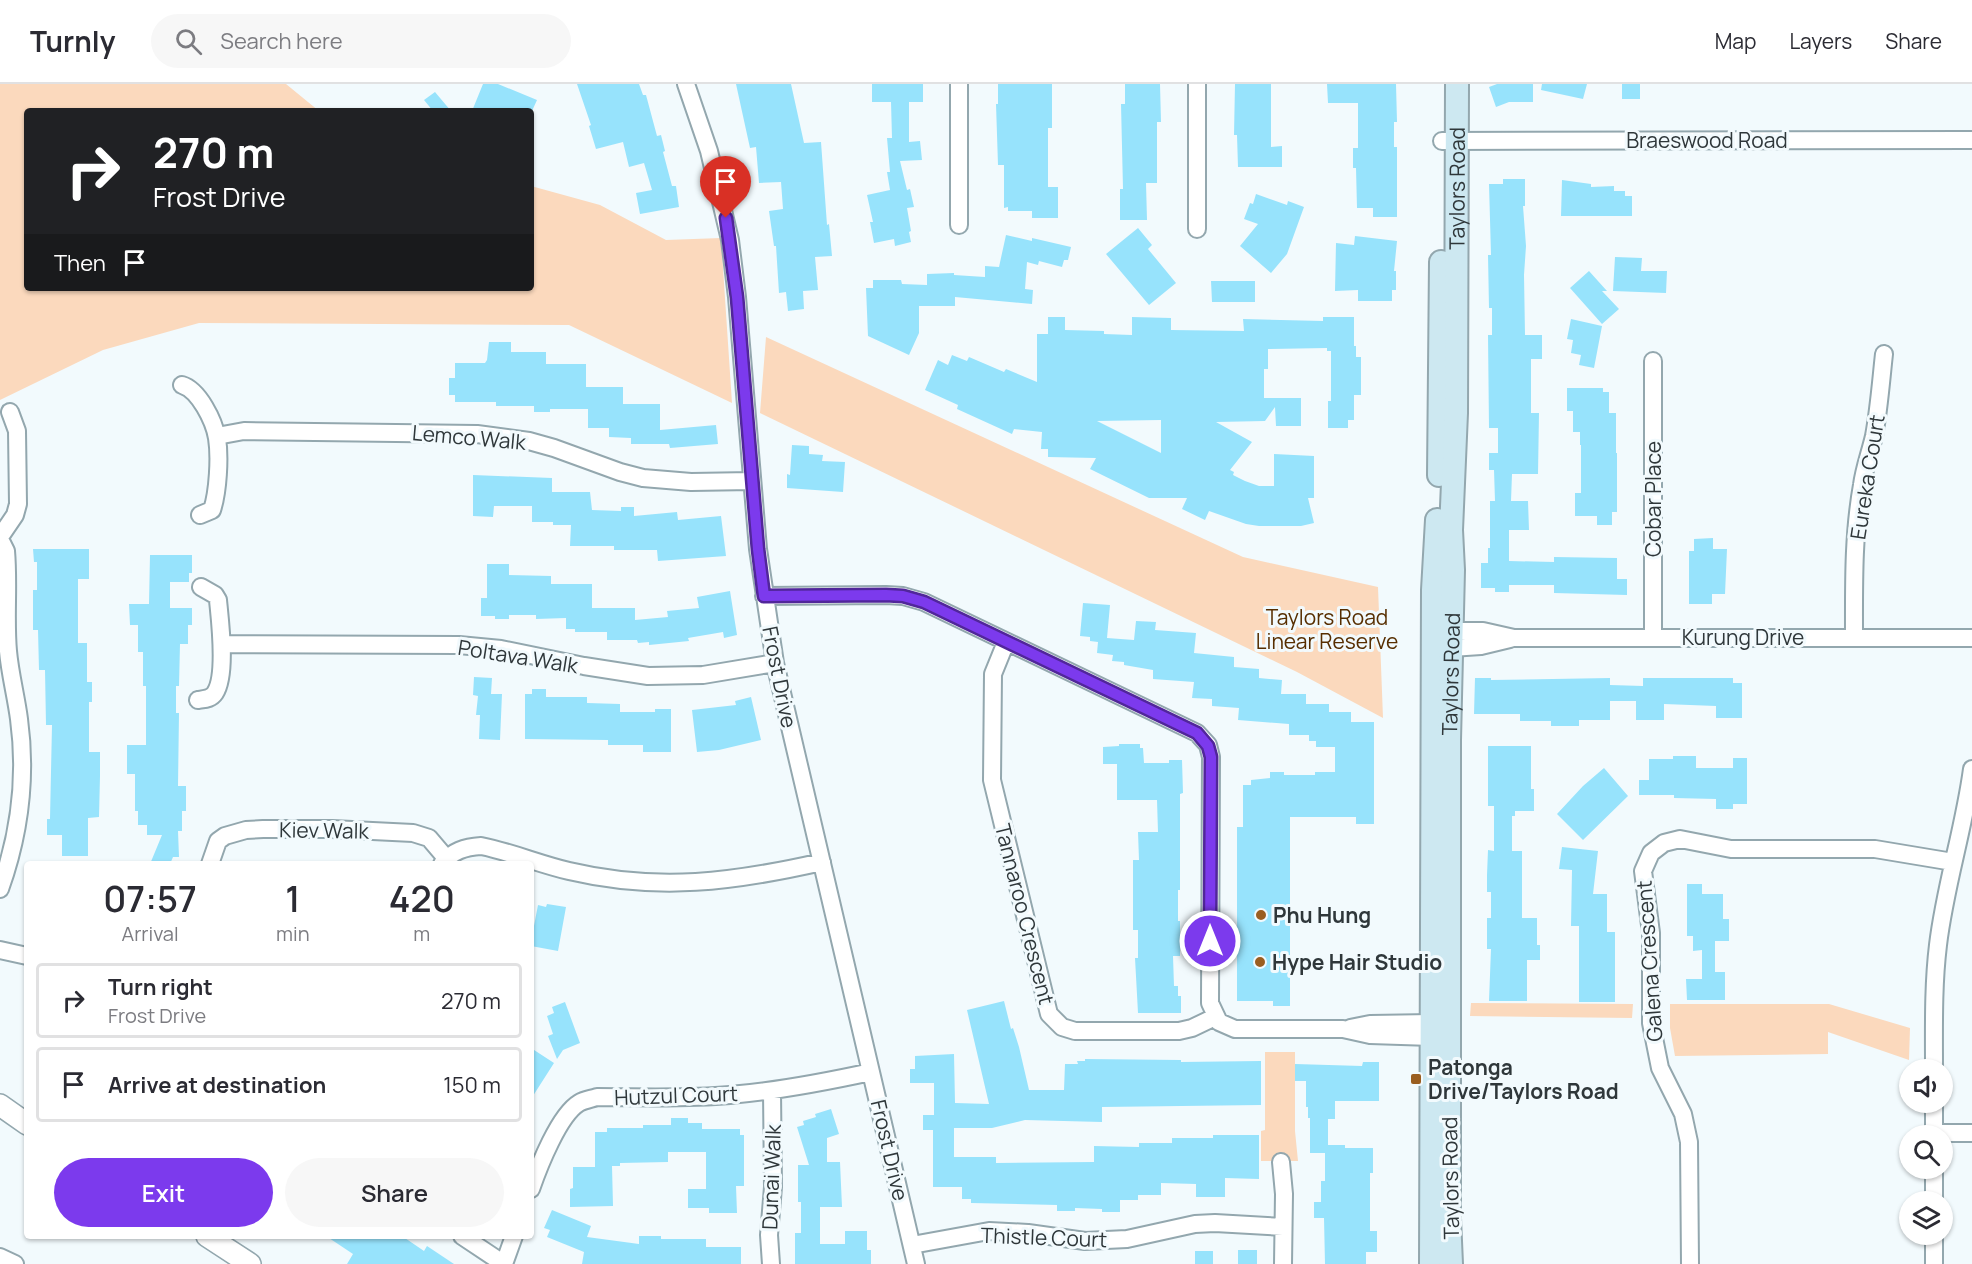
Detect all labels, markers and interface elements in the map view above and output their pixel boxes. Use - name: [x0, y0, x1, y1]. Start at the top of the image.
- search box: [151, 14, 571, 68]
- text: Turnly: [30, 22, 115, 60]
- icon: search: [172, 25, 205, 58]
- text: Search here: [220, 26, 343, 56]
- text: Map: [1715, 27, 1756, 55]
- text: Layers: [1789, 27, 1852, 55]
- text: Share: [1885, 27, 1942, 55]
- text: 270 m: [153, 123, 274, 181]
- street label: Braeswood Road: [1626, 126, 1788, 154]
- street label: Taylors Road: [1442, 127, 1471, 250]
- icon: right: [54, 132, 132, 210]
- pin: [700, 156, 751, 218]
- icon: arrive: [709, 165, 742, 198]
- text: Frost Drive: [153, 178, 285, 215]
- icon: arrive: [118, 246, 151, 279]
- text: Then: [54, 248, 106, 278]
- street label: Eureka Court: [1843, 412, 1891, 542]
- street label: Lemco Walk: [411, 418, 528, 456]
- street label: Cobar Place: [1639, 441, 1667, 557]
- park label: Taylors Road Linear Reserve: [1256, 603, 1398, 655]
- street label: Taylors Road: [1435, 612, 1466, 736]
- street label: Kurung Drive: [1682, 623, 1804, 651]
- street label: Frost Drive: [756, 624, 804, 730]
- street label: Poltava Walk: [456, 633, 581, 679]
- street label: Kiev Walk: [279, 815, 370, 845]
- street label: Tannaroo Crescent: [989, 821, 1061, 1007]
- text: 07:57: [103, 874, 197, 923]
- text: 1: [285, 874, 300, 923]
- text: 420: [389, 874, 455, 923]
- street label: Galena Crescent: [1629, 879, 1669, 1043]
- place label: Phu Hung: [1273, 901, 1371, 929]
- marker: Phu Hung: [1254, 908, 1268, 922]
- position arrow: [1178, 909, 1242, 973]
- text: Arrival: [121, 920, 179, 947]
- text: min: [276, 920, 310, 947]
- text: m: [413, 920, 430, 947]
- place label: Hype Hair Studio: [1272, 948, 1442, 976]
- marker: Hype Hair Studio: [1253, 955, 1267, 969]
- text: Turn right: [108, 972, 213, 1002]
- icon: right: [57, 984, 90, 1017]
- text: 270 m: [441, 986, 501, 1016]
- text: Frost Drive: [108, 1002, 206, 1029]
- place label: Patonga Drive/Taylors Road: [1428, 1053, 1619, 1105]
- map controls: [1899, 1059, 1953, 1245]
- button: sound: [1899, 1059, 1953, 1113]
- icon: arrive: [57, 1068, 90, 1101]
- text: Arrive at destination: [108, 1070, 326, 1100]
- text: 150 m: [443, 1070, 501, 1100]
- marker: Patonga Drive/Taylors Road: [1409, 1072, 1423, 1086]
- street label: Hutzul Court: [614, 1079, 738, 1111]
- street label: Frost Drive: [865, 1097, 915, 1203]
- street label: Taylors Road: [1435, 1116, 1465, 1240]
- street label: Dunai Walk: [755, 1123, 787, 1230]
- button: search: [1899, 1125, 1953, 1179]
- button: Exit: [54, 1158, 273, 1227]
- button: Share: [285, 1158, 504, 1227]
- button: layers: [1899, 1191, 1953, 1245]
- street label: Thistle Court: [980, 1221, 1108, 1253]

